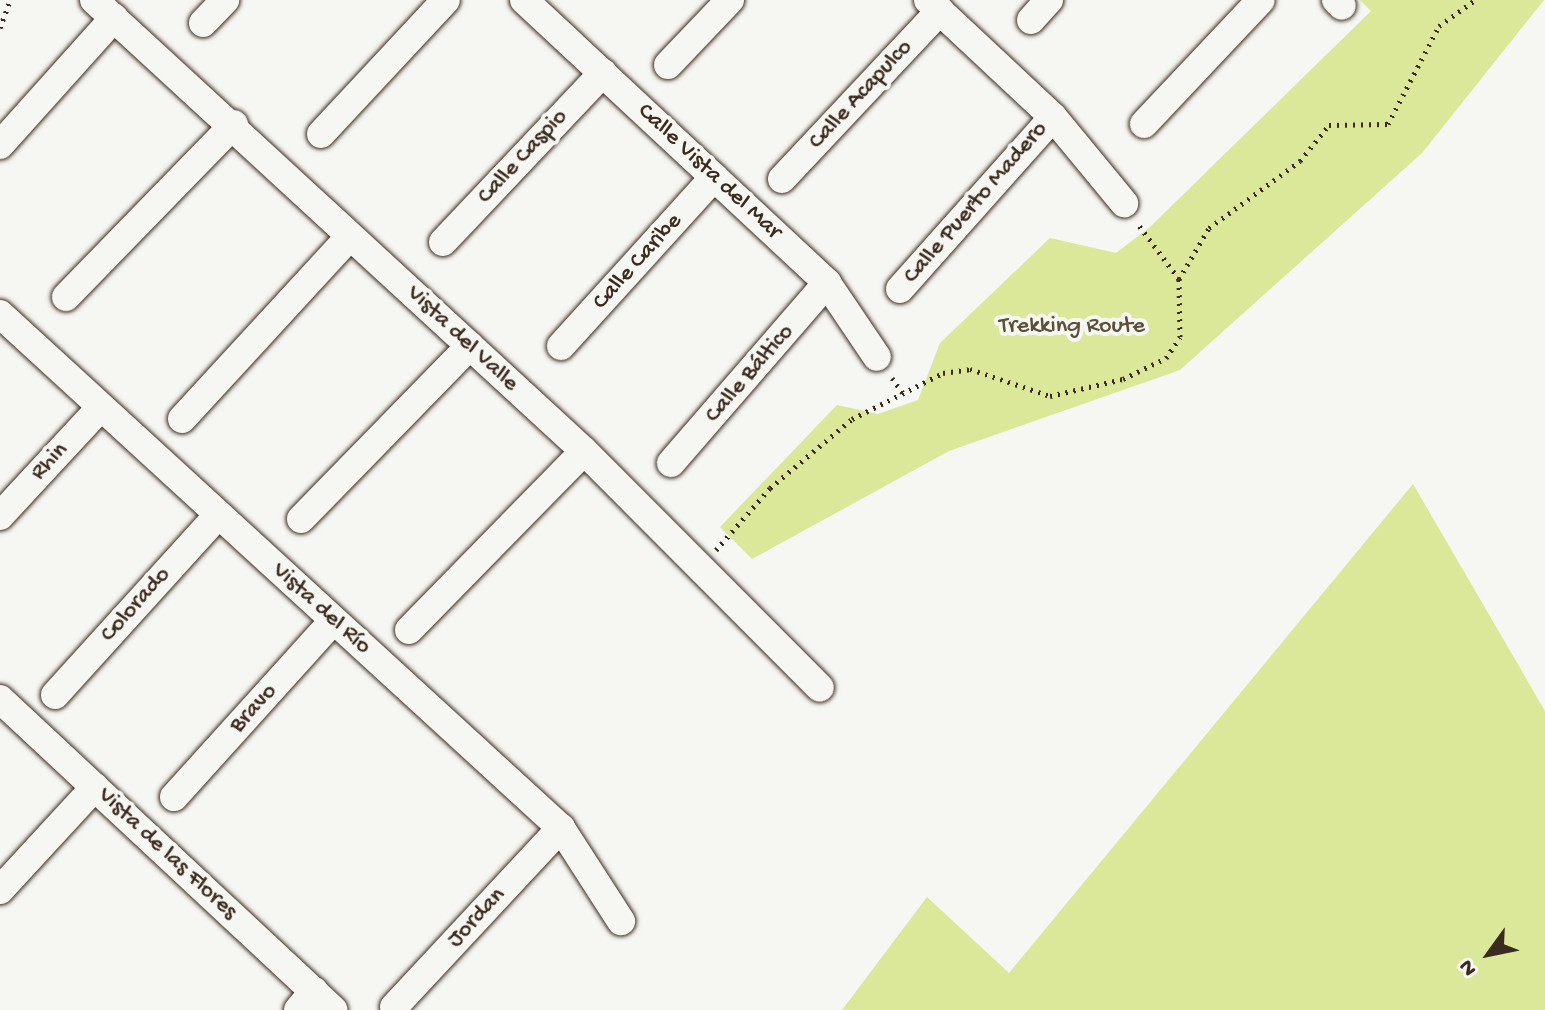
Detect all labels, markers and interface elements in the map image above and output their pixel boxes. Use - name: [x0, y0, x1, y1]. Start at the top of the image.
- street label: Calle Acapulco: [803, 34, 919, 156]
- street label: Calle Vista del Mar: [631, 98, 787, 246]
- street label: Calle Caspio: [472, 103, 574, 211]
- street label: Calle Puerto Madero: [898, 116, 1054, 290]
- street label: Calle Caribe: [587, 208, 689, 316]
- street label: Vista del Valle: [400, 280, 524, 398]
- park label: Trekking Route: [999, 313, 1145, 341]
- street label: Calle Báltico: [699, 319, 801, 429]
- street label: Rhin: [25, 437, 75, 487]
- street label: Vista del Río: [265, 557, 377, 661]
- street label: Colorado: [95, 561, 177, 649]
- street label: Bravo: [224, 678, 284, 740]
- street label: Vista de las Flores: [91, 782, 243, 926]
- street label: Jordan: [442, 882, 512, 954]
- north arrow: [1449, 914, 1529, 994]
- text: N: [1454, 954, 1484, 980]

